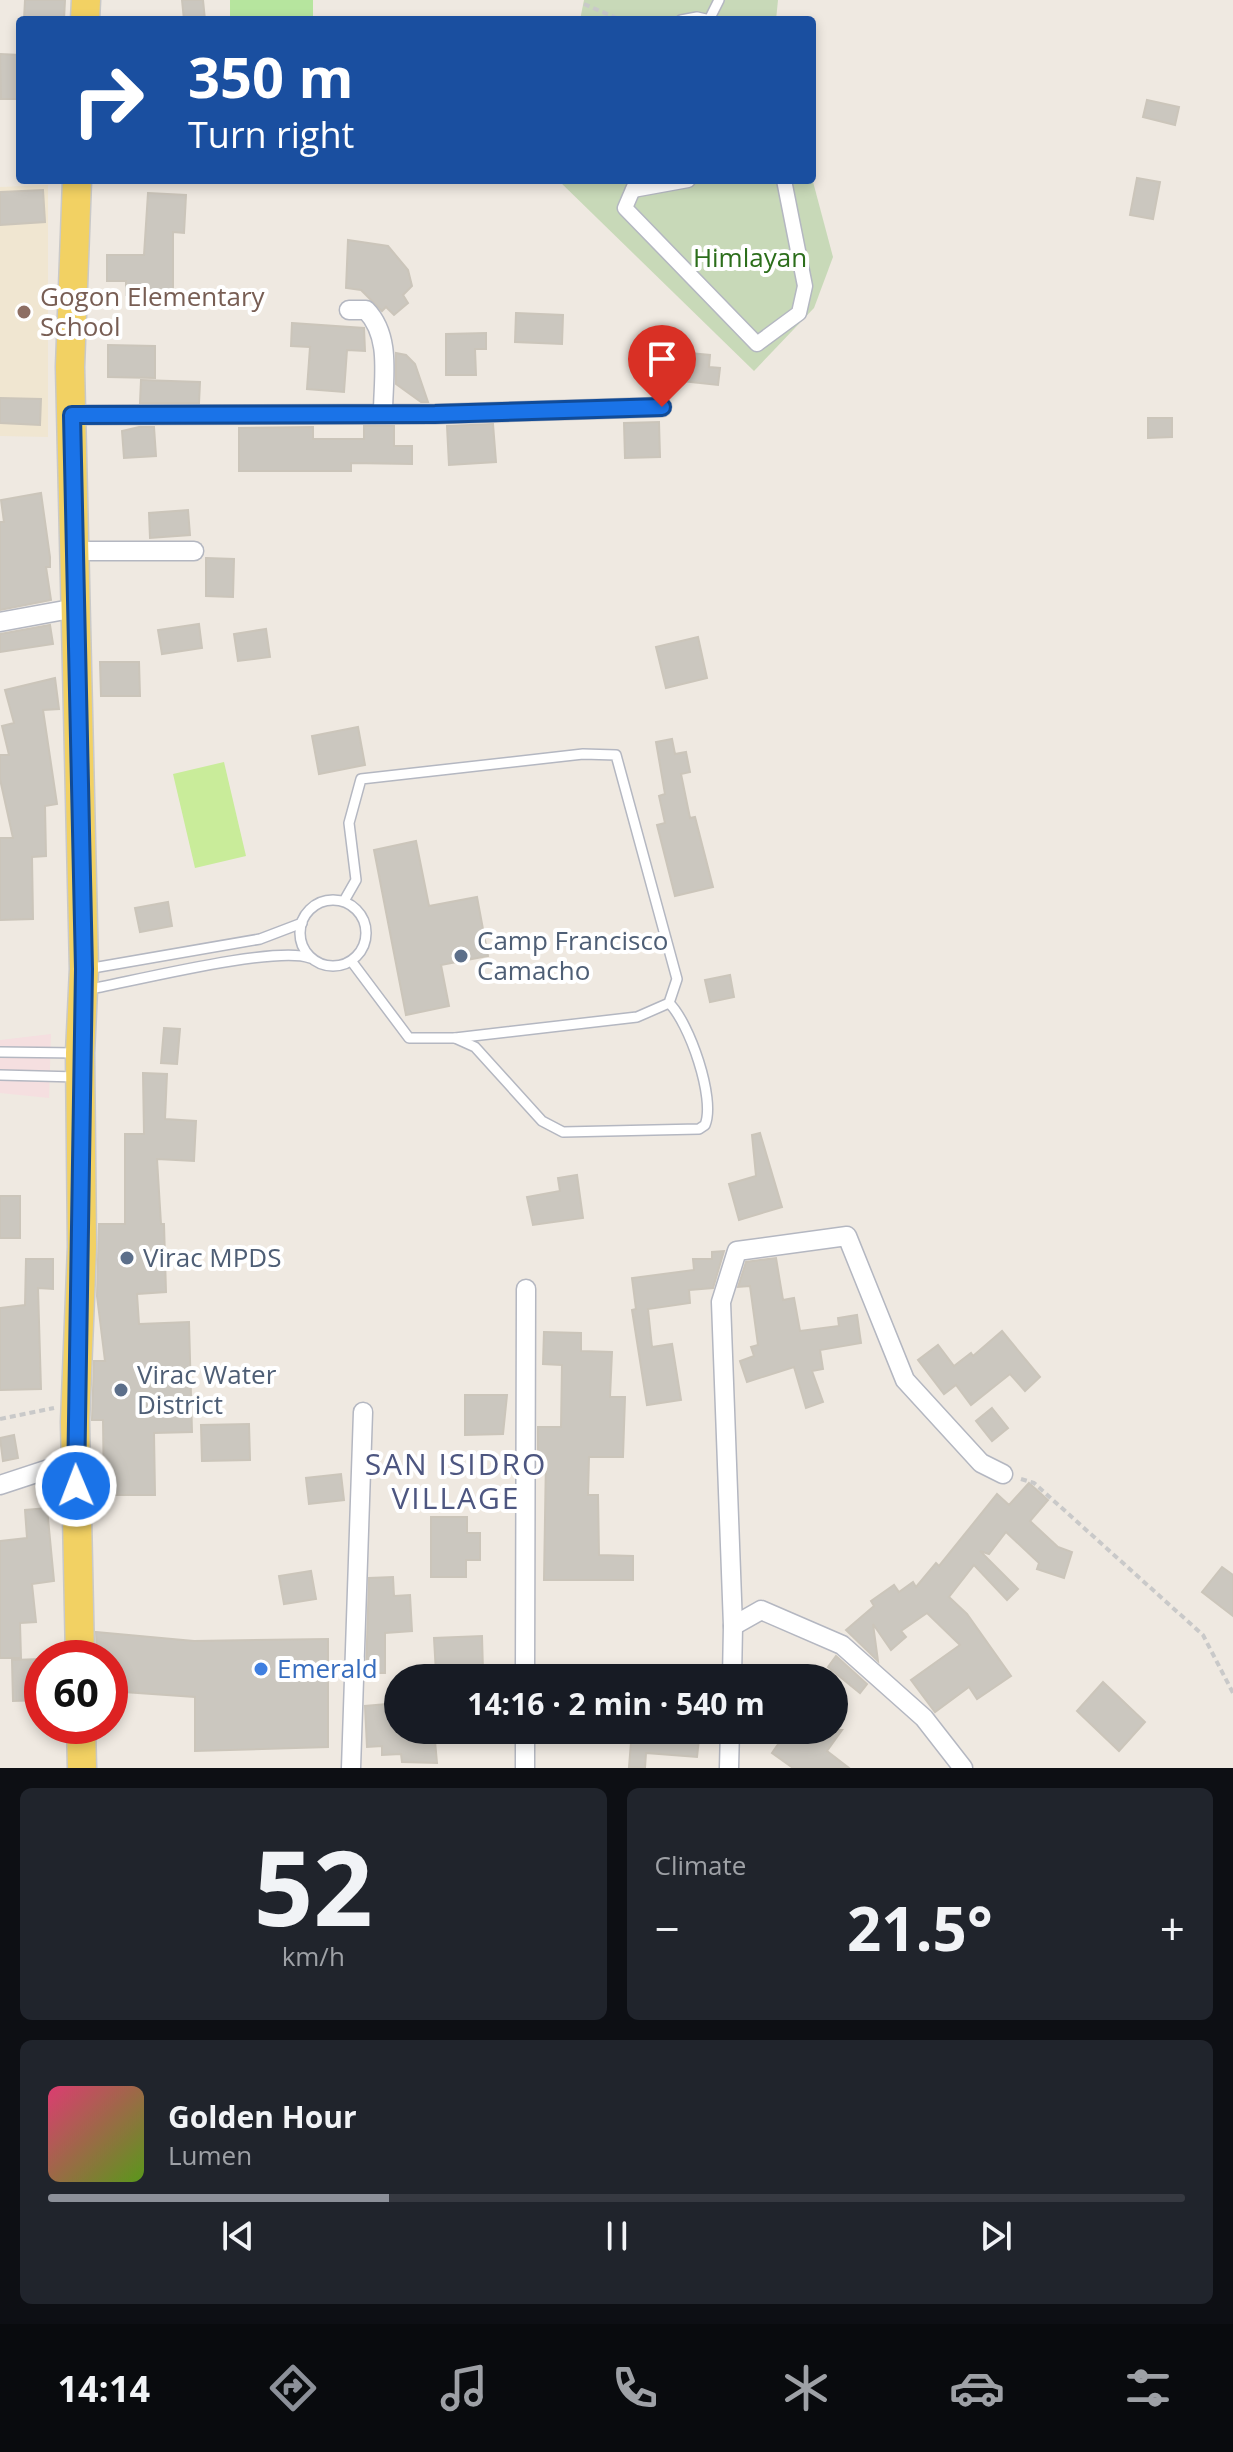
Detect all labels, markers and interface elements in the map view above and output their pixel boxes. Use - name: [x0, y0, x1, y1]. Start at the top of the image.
- text: 350 m: [188, 38, 354, 114]
- icon: right: [56, 48, 160, 152]
- text: Turn right: [188, 110, 354, 159]
- park label: Himlayan: [693, 239, 807, 275]
- place label: Gogon Elementary School: [40, 278, 266, 344]
- marker: Gogon Elementary School: [15, 303, 33, 321]
- pin: [628, 325, 696, 407]
- icon: arrive: [640, 337, 684, 381]
- place label: Camp Francisco Camacho: [477, 922, 669, 988]
- marker: Camp Francisco Camacho: [452, 947, 470, 965]
- place label: Virac MPDS: [143, 1239, 282, 1275]
- marker: Virac MPDS: [118, 1249, 136, 1267]
- place label: Virac Water District: [137, 1356, 277, 1422]
- marker: Virac Water District: [112, 1381, 130, 1399]
- district label: SAN ISIDRO VILLAGE: [365, 1443, 547, 1518]
- position arrow: [34, 1444, 118, 1528]
- speed limit sign: 60: [24, 1640, 128, 1744]
- place label: Emerald: [277, 1650, 378, 1686]
- marker: Emerald: [252, 1660, 270, 1678]
- text: 14:16 · 2 min · 540 m: [467, 1683, 765, 1724]
- text: 52: [254, 1815, 373, 1956]
- text: Climate: [655, 1847, 746, 1883]
- text: 21.5°: [847, 1887, 993, 1969]
- text: −: [655, 1898, 680, 1958]
- text: +: [1160, 1898, 1185, 1958]
- text: km/h: [282, 1938, 345, 1974]
- text: Golden Hour: [168, 2096, 357, 2137]
- text: Lumen: [168, 2137, 252, 2173]
- icon: previous: [216, 2214, 260, 2258]
- icon: pause: [595, 2214, 639, 2258]
- icon: next: [974, 2214, 1018, 2258]
- icon: directions: [265, 2360, 321, 2416]
- icon: music: [436, 2360, 492, 2416]
- icon: phone: [607, 2360, 663, 2416]
- icon: climate: [778, 2360, 834, 2416]
- icon: car: [949, 2360, 1005, 2416]
- icon: filters: [1120, 2360, 1176, 2416]
- text: 14:14: [57, 2364, 150, 2413]

